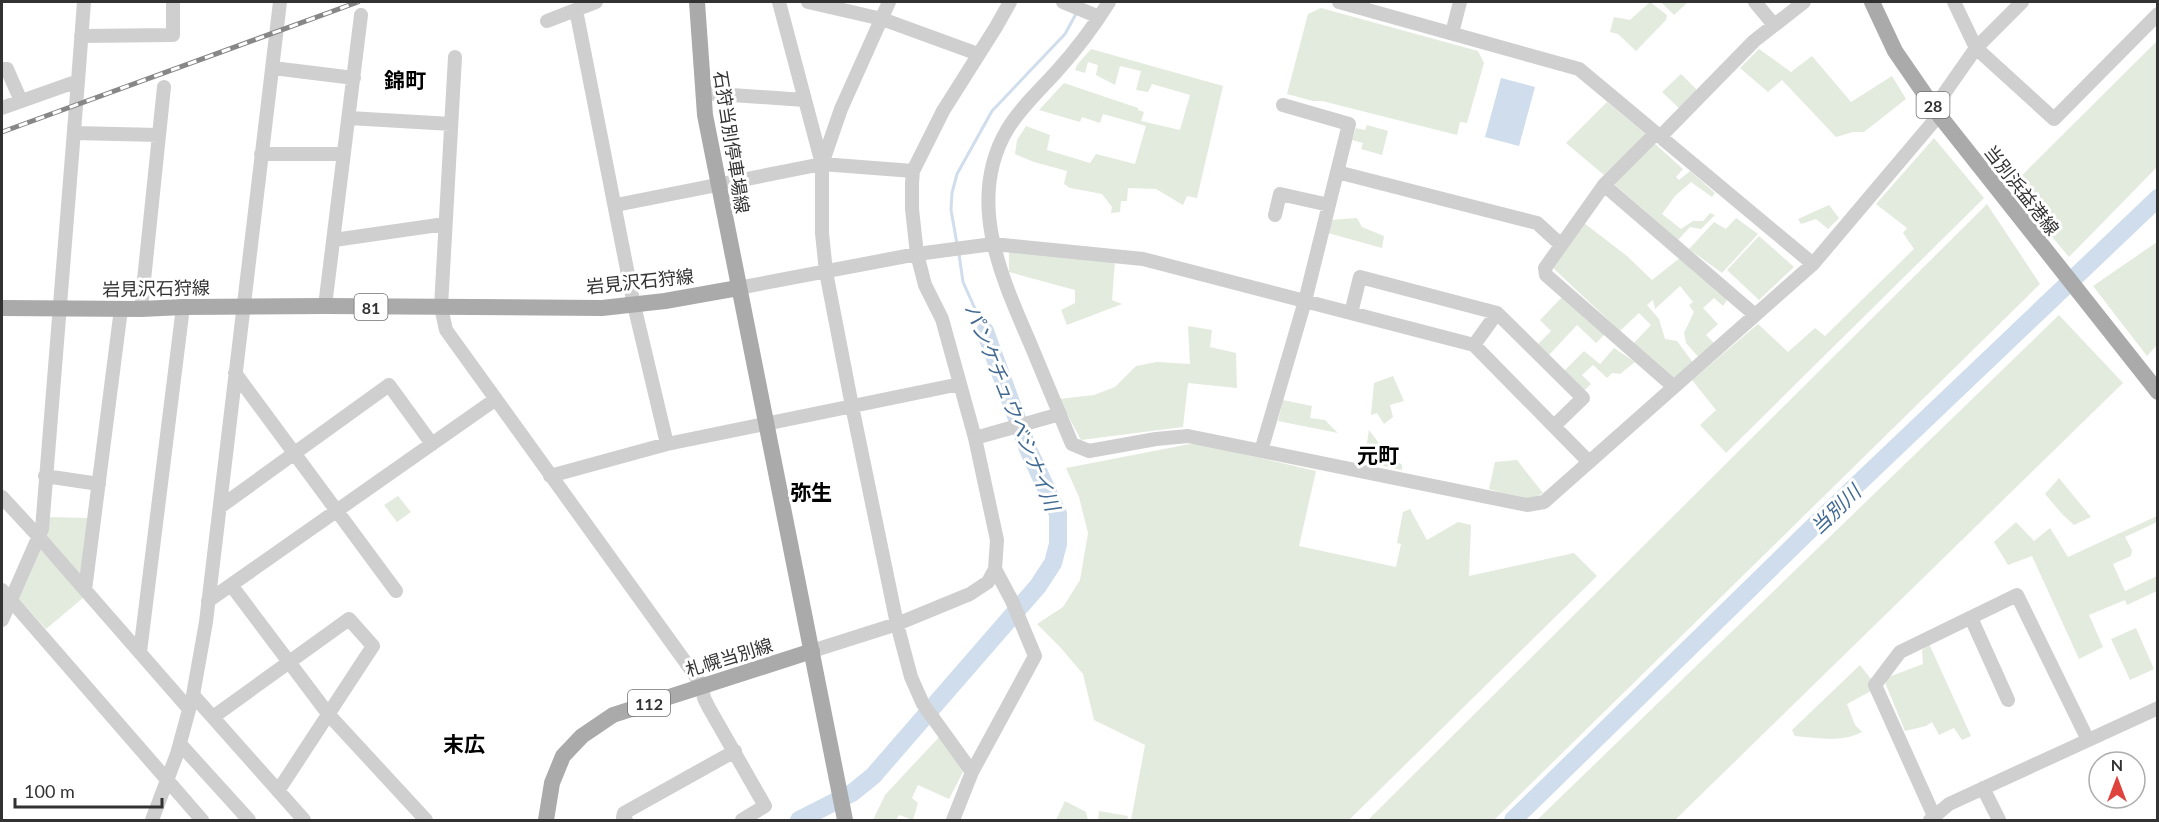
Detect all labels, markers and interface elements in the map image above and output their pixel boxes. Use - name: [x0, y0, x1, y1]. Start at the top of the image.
- district label: 錦町: [384, 67, 426, 92]
- street label: 石狩当別停車場線: [710, 69, 754, 215]
- road number: 28: [1916, 92, 1950, 118]
- street label: 当別浜益港線: [1980, 141, 2064, 239]
- street label: 岩見沢石狩線: [585, 264, 695, 298]
- street label: 岩見沢石狩線: [102, 276, 210, 300]
- road number: 81: [354, 294, 388, 320]
- water label: パンケチュウベシナイ川: [960, 300, 1066, 516]
- district label: 元町: [1357, 442, 1399, 467]
- water label: 当別川: [1805, 478, 1866, 538]
- district label: 弥生: [790, 479, 832, 504]
- street label: 札幌当別線: [683, 633, 775, 681]
- road number: 112: [628, 690, 670, 716]
- district label: 末広: [443, 731, 485, 756]
- north arrow: [2087, 750, 2147, 810]
- text: N: [2111, 755, 2123, 774]
- scale bar: [15, 771, 162, 809]
- text: 100 m: [24, 780, 75, 802]

